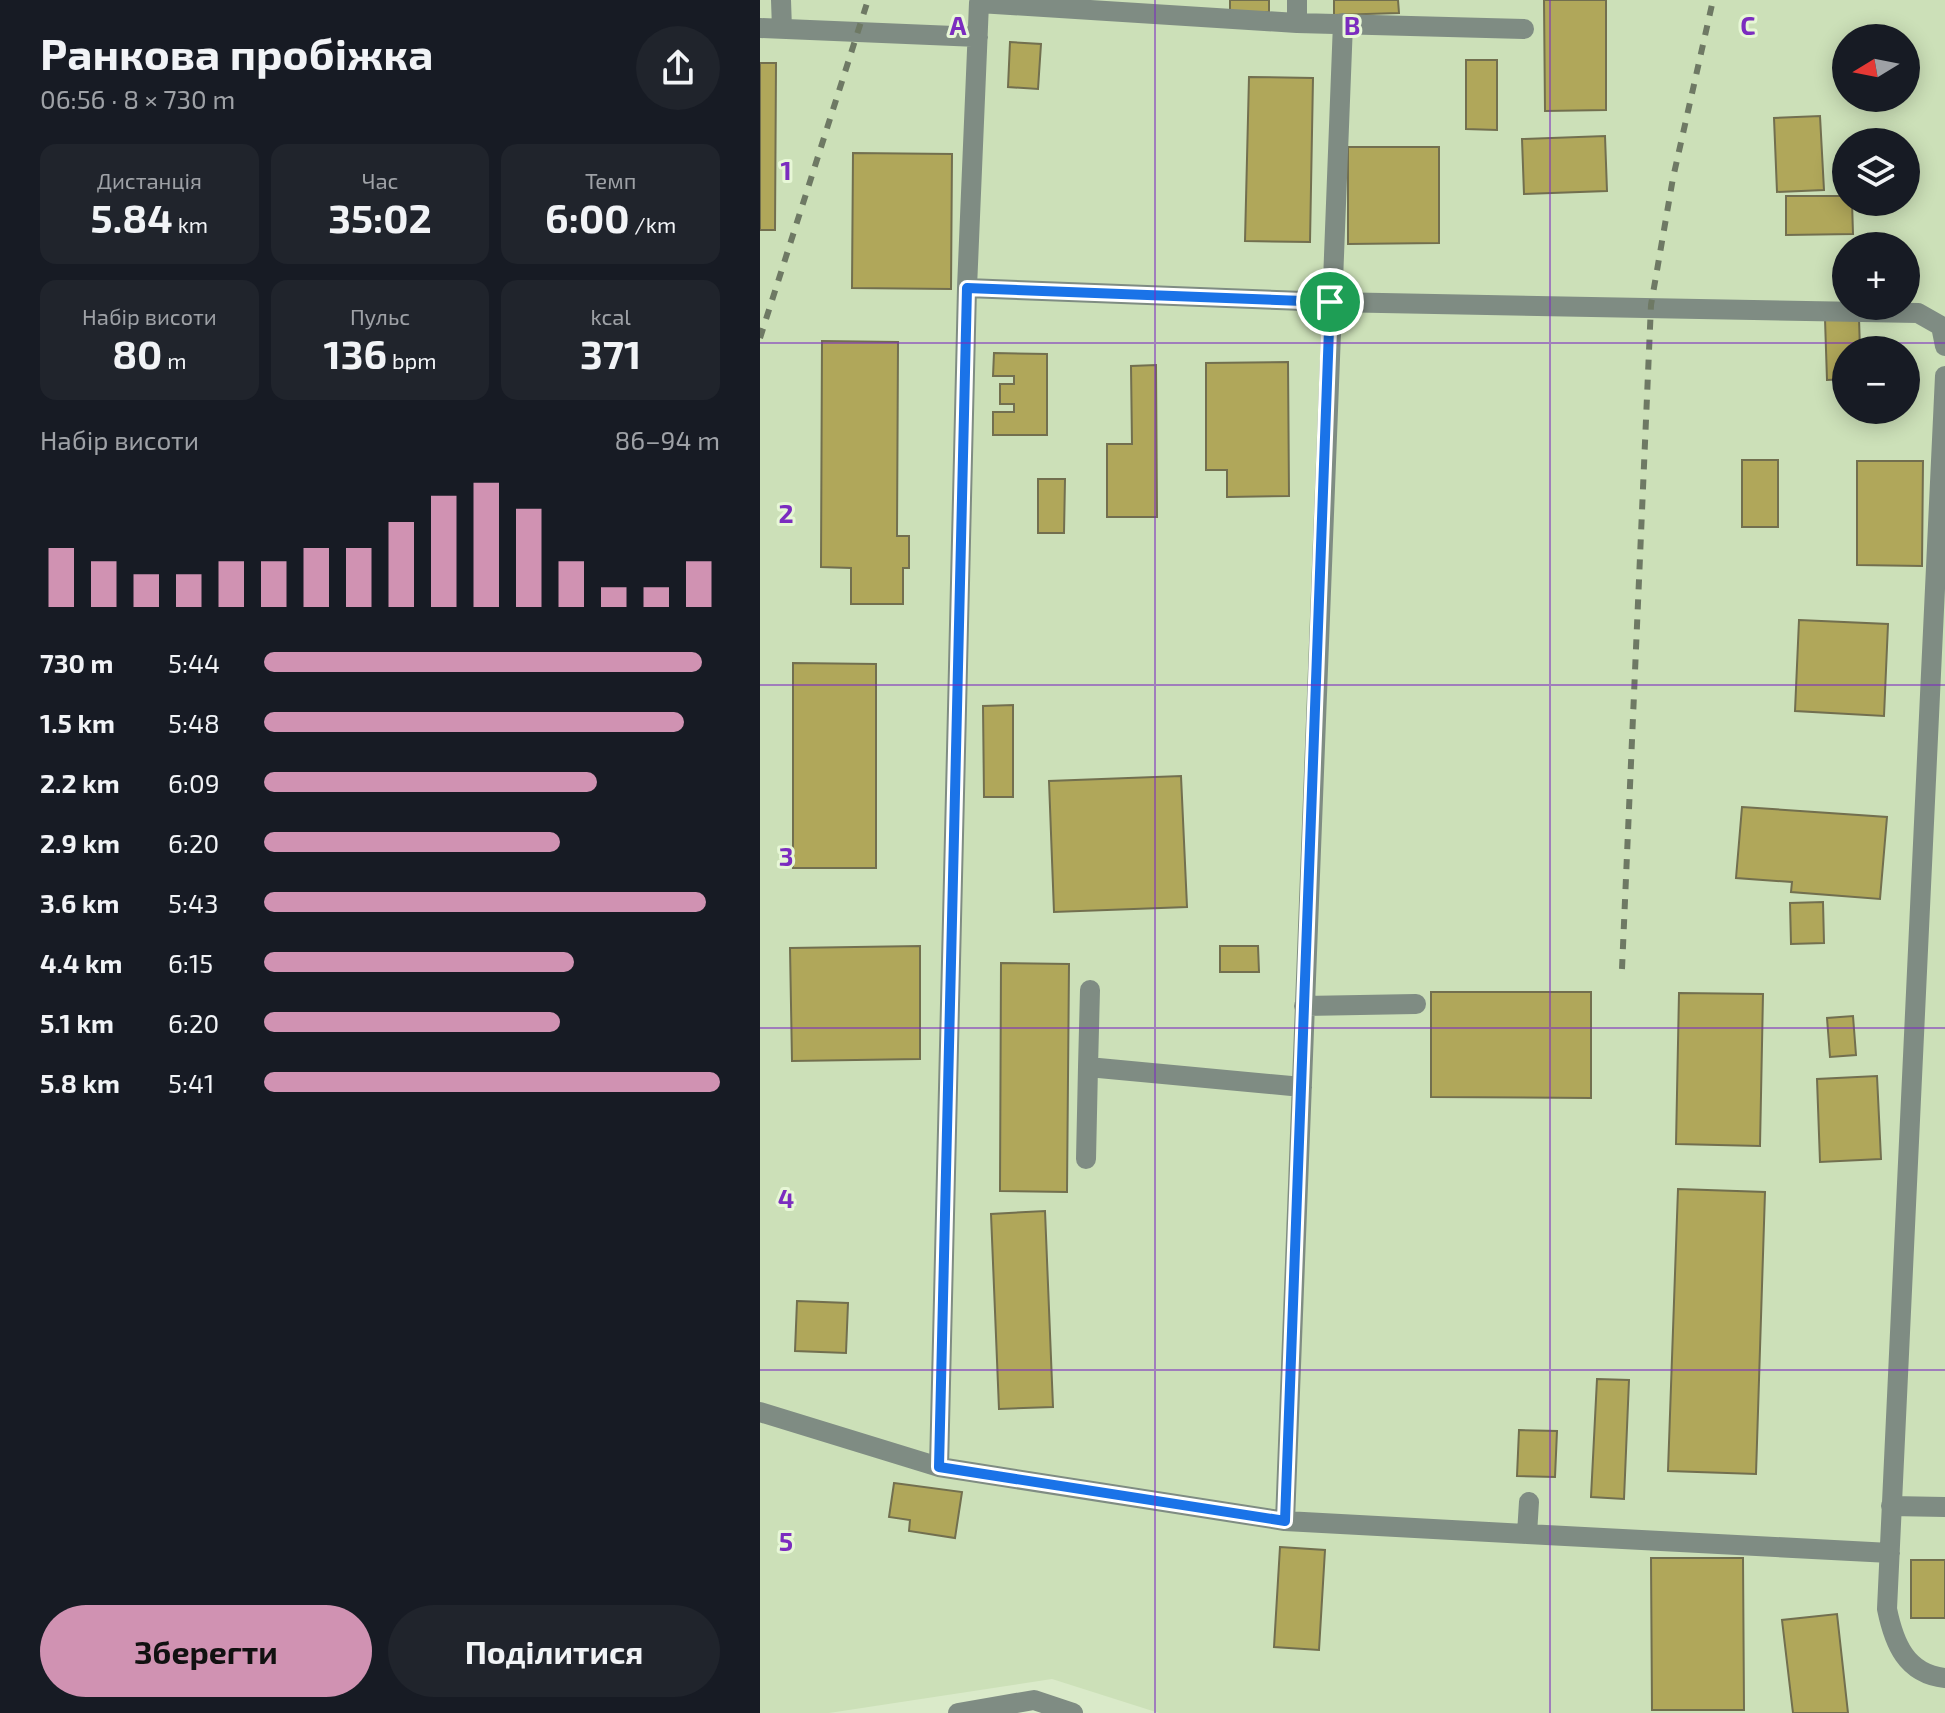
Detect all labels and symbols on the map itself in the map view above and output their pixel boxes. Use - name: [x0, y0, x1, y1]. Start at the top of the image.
- text: A: [950, 9, 967, 40]
- text: B: [1344, 9, 1360, 40]
- text: C: [1740, 9, 1756, 40]
- north arrow: [1832, 24, 1920, 112]
- text: 1: [780, 154, 792, 185]
- pin: [1296, 268, 1364, 336]
- text: 2: [778, 497, 794, 528]
- text: 3: [779, 840, 793, 871]
- text: 4: [778, 1182, 794, 1213]
- text: 5: [779, 1525, 793, 1556]

